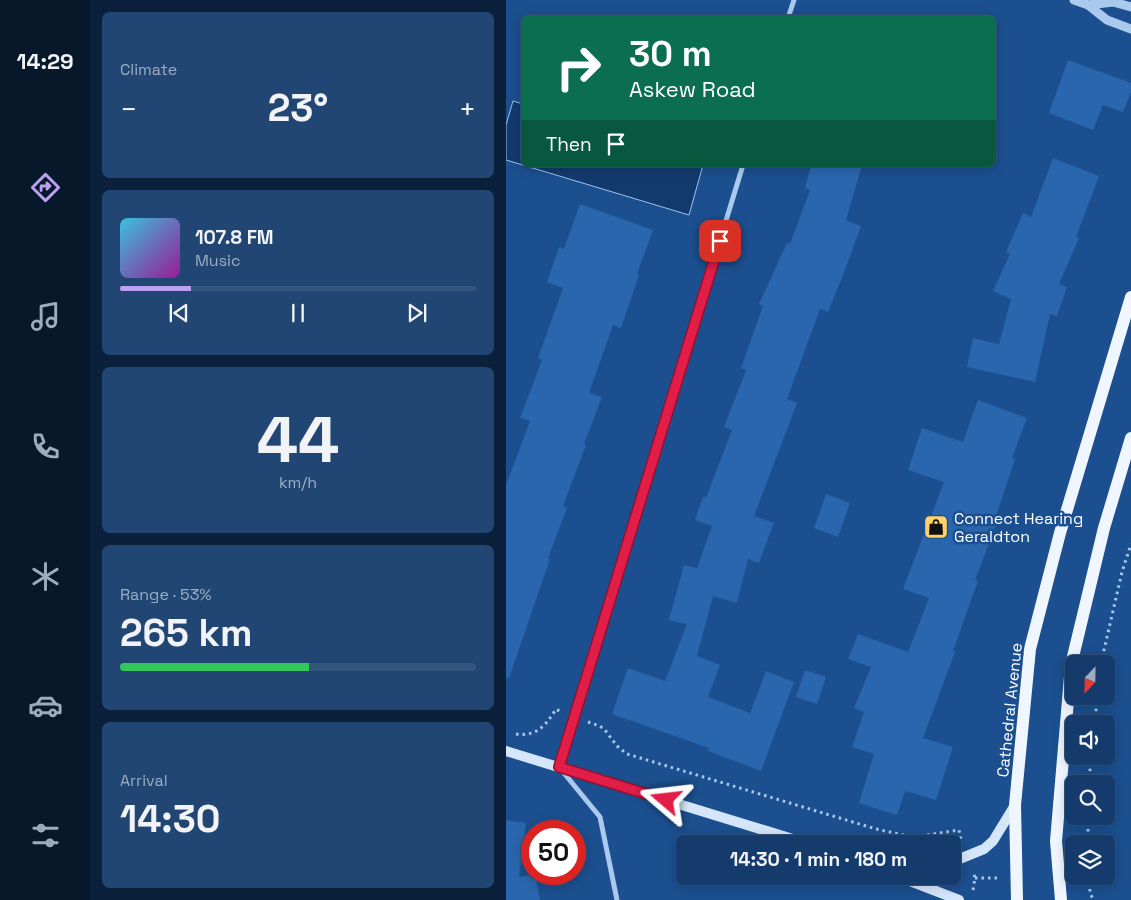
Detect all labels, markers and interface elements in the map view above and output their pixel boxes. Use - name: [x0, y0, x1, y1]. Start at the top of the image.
- text: 30 m: [629, 32, 712, 76]
- icon: right: [546, 35, 611, 100]
- text: 14:29: [16, 47, 74, 75]
- text: Climate: [120, 59, 177, 80]
- text: Askew Road: [629, 75, 756, 103]
- text: 23°: [268, 84, 328, 132]
- text: −: [120, 91, 137, 127]
- text: +: [459, 91, 476, 127]
- icon: arrive: [602, 130, 630, 158]
- text: Then: [546, 132, 592, 157]
- icon: directions: [28, 170, 63, 205]
- pin: [699, 220, 741, 262]
- text: 107.8 FM: [195, 225, 274, 250]
- icon: arrive: [706, 227, 734, 255]
- text: Music: [195, 250, 241, 271]
- icon: music: [28, 299, 63, 334]
- icon: previous: [165, 299, 193, 327]
- icon: pause: [284, 299, 312, 327]
- icon: next: [403, 299, 431, 327]
- text: 44: [257, 398, 339, 481]
- icon: phone: [28, 429, 63, 464]
- text: km/h: [279, 472, 317, 493]
- place label: Connect Hearing Geraldton: [954, 508, 1083, 547]
- shop icon: Connect Hearing Geraldton: [923, 514, 949, 540]
- icon: climate: [28, 559, 63, 594]
- text: Range · 53%: [120, 584, 212, 605]
- text: 265 km: [120, 609, 252, 657]
- street label: Cathedral Avenue: [992, 642, 1027, 778]
- north arrow: [1065, 655, 1115, 705]
- map controls: [1065, 655, 1115, 885]
- icon: car: [28, 688, 63, 723]
- button: sound: [1065, 715, 1115, 765]
- text: Arrival: [120, 770, 168, 791]
- position arrow: [639, 773, 691, 825]
- button: search: [1065, 775, 1115, 825]
- text: 14:30: [120, 795, 220, 843]
- icon: filters: [28, 818, 63, 853]
- speed limit sign: 50: [521, 820, 586, 885]
- button: layers: [1065, 835, 1115, 885]
- text: 14:30 · 1 min · 180 m: [730, 847, 907, 872]

